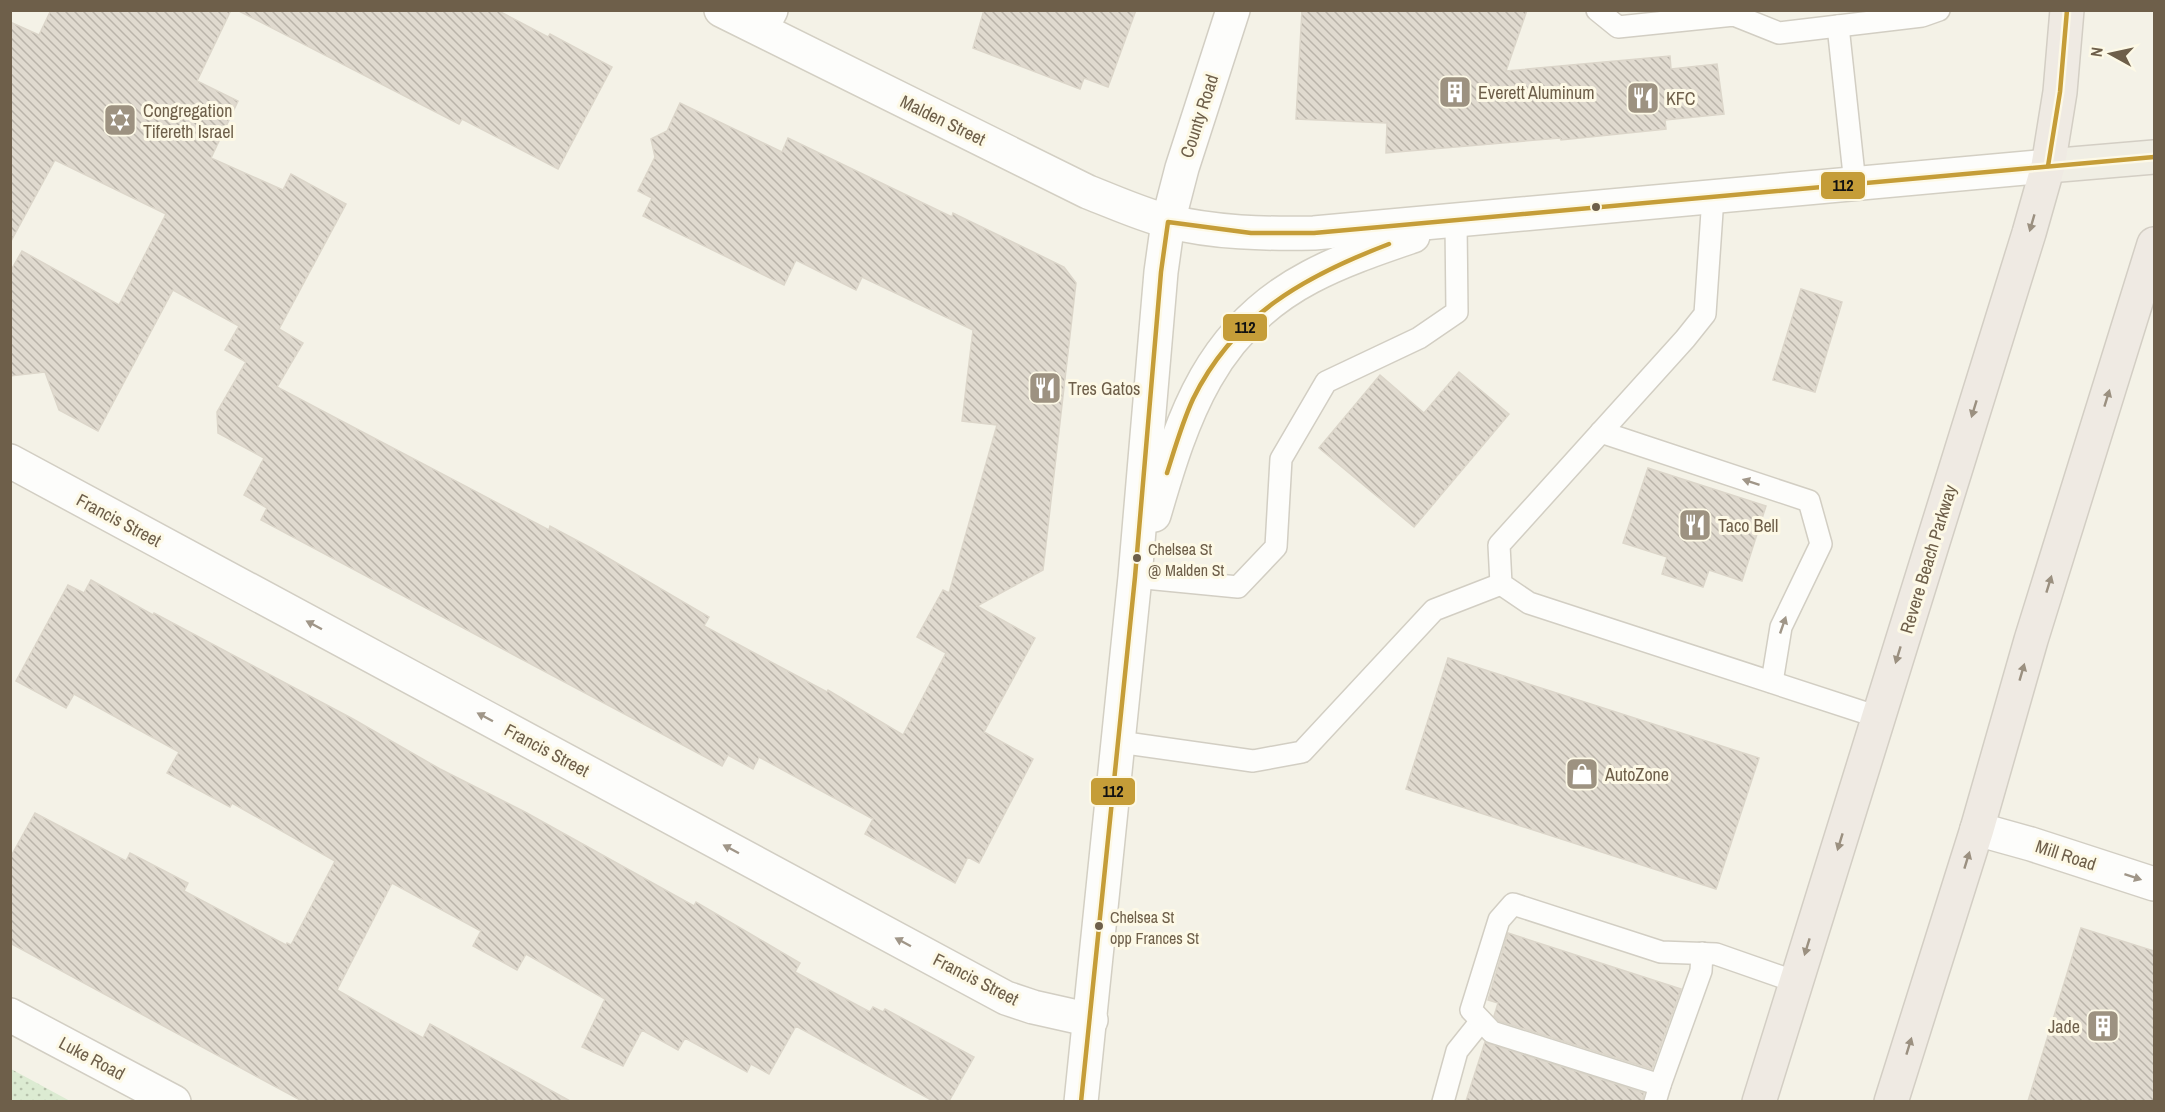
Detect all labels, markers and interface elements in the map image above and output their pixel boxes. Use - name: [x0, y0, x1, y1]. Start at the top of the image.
- north arrow: [2081, 24, 2141, 84]
- text: N: [2085, 46, 2108, 58]
- street label: County Road: [1174, 71, 1224, 161]
- building icon: Everett Aluminum: [1437, 74, 1473, 110]
- place label: Everett Aluminum: [1478, 80, 1595, 105]
- restaurant icon: KFC: [1625, 80, 1661, 116]
- place label: KFC: [1666, 86, 1696, 111]
- street label: Malden Street: [896, 89, 990, 151]
- place label: Congregation Tifereth Israel: [143, 98, 234, 144]
- synagogue icon: Congregation Tifereth Israel: [102, 102, 138, 138]
- line badge: 112: [1820, 171, 1866, 200]
- text: 112: [1832, 174, 1854, 196]
- unlabelled marker: [1590, 201, 1602, 213]
- one-way arrow: [2027, 214, 2036, 232]
- line badge: 112: [1222, 313, 1268, 342]
- text: 112: [1234, 316, 1256, 338]
- restaurant icon: Tres Gatos: [1027, 370, 1063, 406]
- place label: Tres Gatos: [1068, 376, 1140, 401]
- one-way arrow: [2103, 389, 2112, 407]
- one-way arrow: [1969, 400, 1978, 418]
- one-way arrow: [1742, 476, 1760, 486]
- street label: Revere Beach Parkway: [1893, 481, 1963, 636]
- street label: Francis Street: [72, 487, 166, 553]
- restaurant icon: Taco Bell: [1677, 507, 1713, 543]
- place label: Taco Bell: [1718, 513, 1778, 538]
- place label: Chelsea St @ Malden St: [1148, 538, 1224, 581]
- marker: Chelsea St @ Malden St: [1131, 552, 1143, 564]
- one-way arrow: [2045, 575, 2054, 593]
- one-way arrow: [1779, 616, 1789, 634]
- one-way arrow: [305, 620, 322, 630]
- one-way arrow: [1892, 646, 1902, 664]
- one-way arrow: [2018, 663, 2027, 681]
- one-way arrow: [477, 712, 494, 722]
- street label: Francis Street: [500, 717, 594, 783]
- shop icon: AutoZone: [1564, 756, 1600, 792]
- place label: AutoZone: [1604, 762, 1669, 787]
- line badge: 112: [1090, 777, 1136, 806]
- text: 112: [1102, 780, 1124, 802]
- one-way arrow: [1835, 833, 1844, 851]
- street label: Mill Road: [2032, 833, 2100, 877]
- one-way arrow: [722, 844, 739, 854]
- one-way arrow: [1963, 851, 1972, 869]
- one-way arrow: [2124, 873, 2142, 882]
- place label: Chelsea St opp Frances St: [1110, 906, 1199, 949]
- marker: Chelsea St opp Frances St: [1093, 920, 1105, 932]
- one-way arrow: [894, 937, 911, 947]
- one-way arrow: [1802, 938, 1811, 956]
- street label: Francis Street: [929, 947, 1023, 1011]
- building icon: Jade: [2085, 1008, 2121, 1044]
- place label: Jade: [2048, 1014, 2080, 1039]
- street label: Luke Road: [55, 1030, 129, 1086]
- one-way arrow: [1904, 1037, 1914, 1055]

